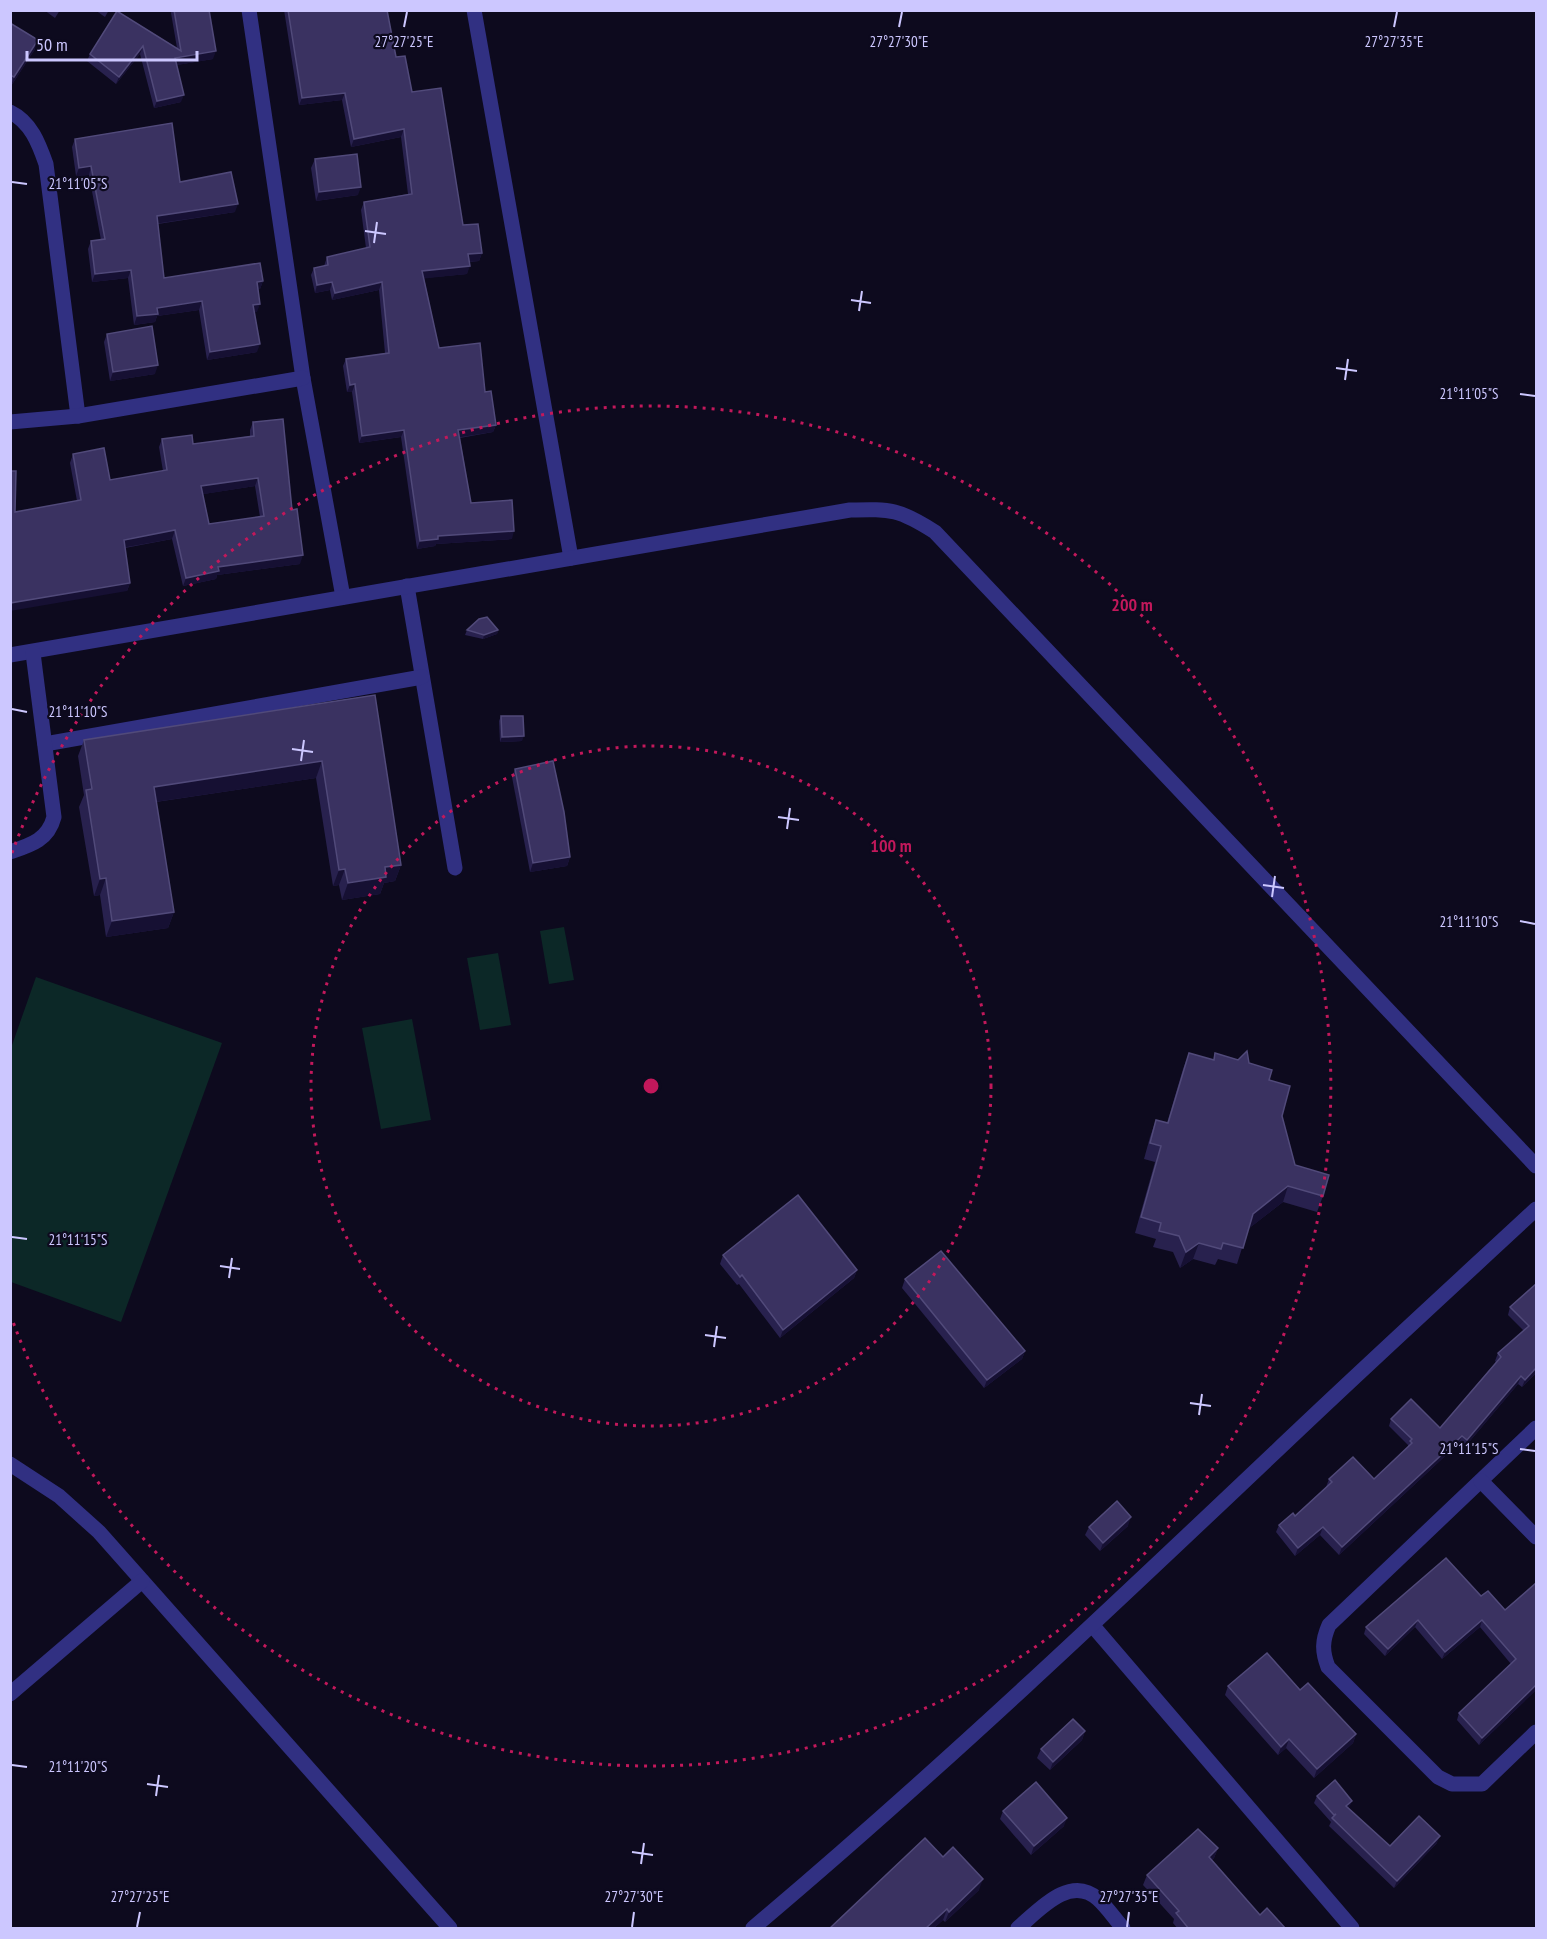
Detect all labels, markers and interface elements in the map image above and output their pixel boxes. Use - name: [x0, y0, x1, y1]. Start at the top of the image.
- scale bar: [27, 24, 196, 62]
- text: 27°27'25"E: [374, 32, 434, 51]
- text: 27°27'30"E: [869, 32, 929, 51]
- text: 27°27'35"E: [1364, 32, 1424, 51]
- text: 50 m: [36, 33, 68, 56]
- text: 21°11'05"S: [48, 174, 108, 193]
- text: 21°11'05"S: [1439, 384, 1499, 403]
- text: 200 m: [1111, 593, 1153, 616]
- text: 21°11'10"S: [48, 702, 108, 721]
- text: 100 m: [870, 834, 912, 857]
- text: 21°11'10"S: [1439, 912, 1499, 931]
- centre of rings: [641, 1076, 661, 1096]
- text: 21°11'15"S: [48, 1230, 108, 1249]
- text: 21°11'15"S: [1439, 1439, 1499, 1458]
- text: 21°11'20"S: [48, 1757, 108, 1776]
- text: 27°27'25"E: [110, 1887, 170, 1906]
- text: 27°27'30"E: [604, 1887, 664, 1906]
- text: 27°27'35"E: [1099, 1887, 1159, 1906]

